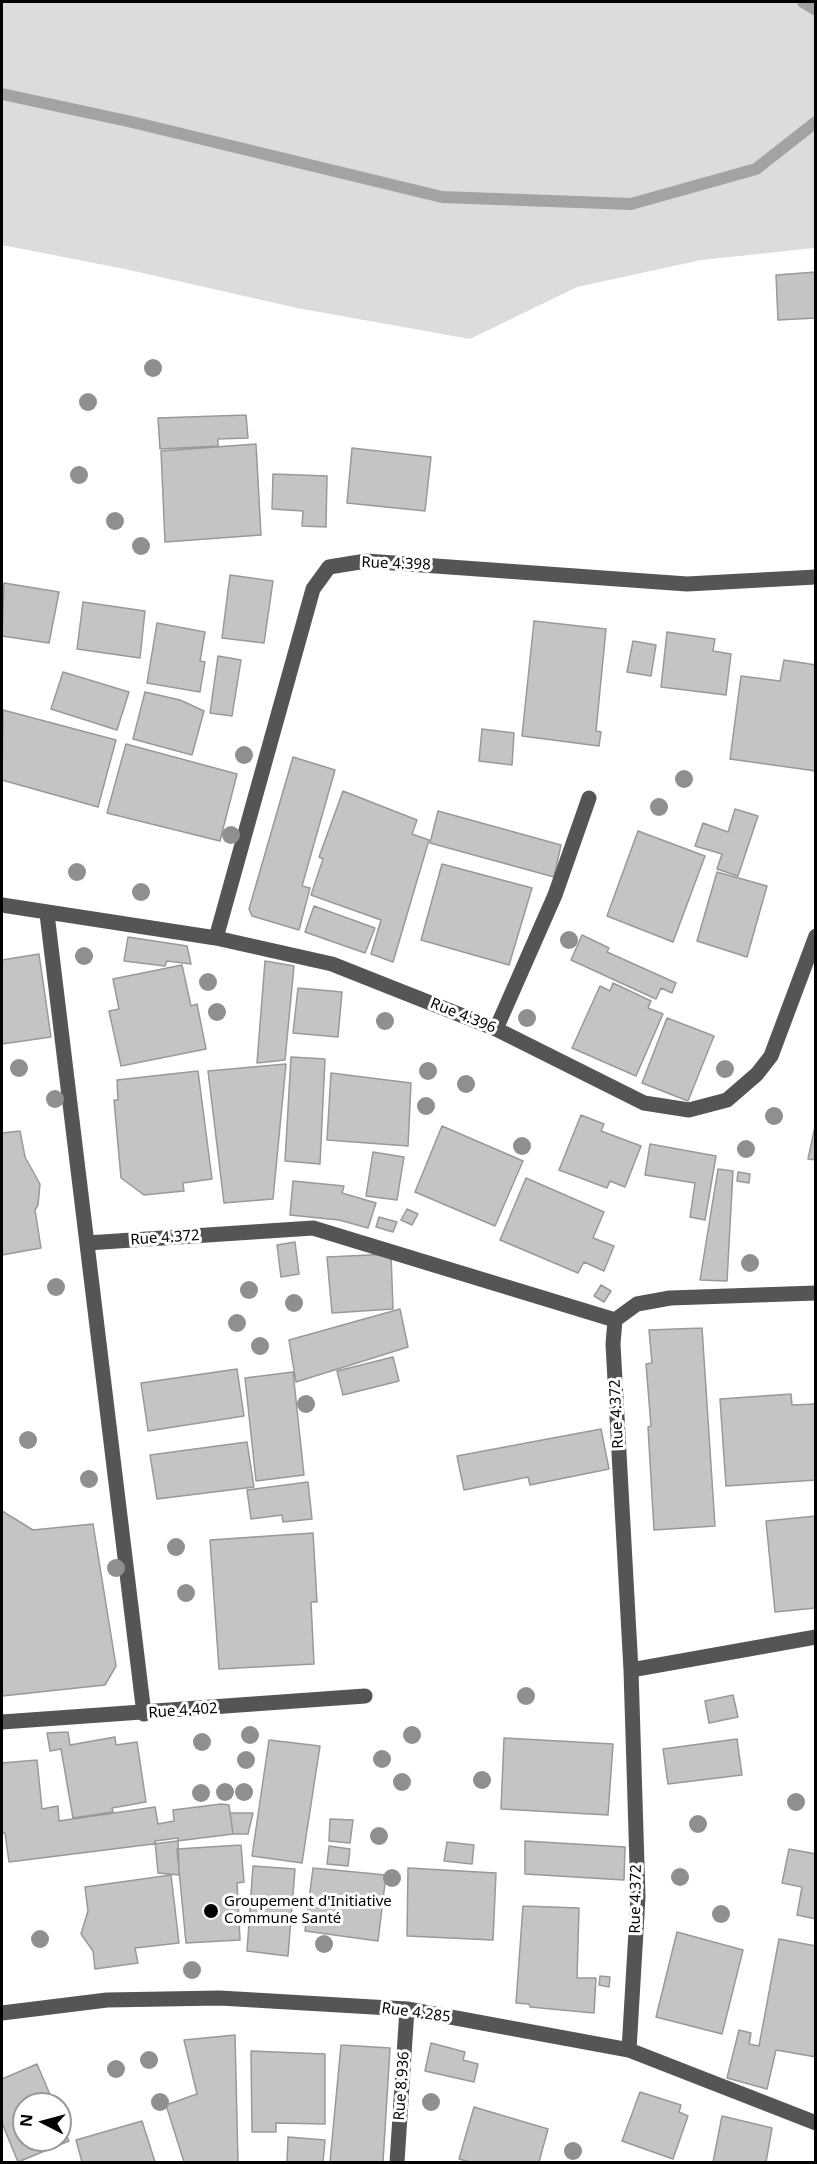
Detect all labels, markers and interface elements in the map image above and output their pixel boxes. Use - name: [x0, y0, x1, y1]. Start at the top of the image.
- street label: Rue 4.398: [361, 554, 431, 574]
- street label: Rue 4.396: [428, 995, 498, 1037]
- street label: Rue 4.372: [130, 1227, 200, 1249]
- street label: Rue 4.372: [606, 1379, 628, 1449]
- street label: Rue 4.402: [148, 1700, 218, 1722]
- street label: Rue 4.372: [626, 1864, 646, 1934]
- place label: Groupement d'Initiative Commune Santé: [224, 1893, 392, 1928]
- marker: Groupement d'Initiative Commune Santé: [202, 1902, 220, 1920]
- street label: Rue 4.285: [380, 1999, 452, 2027]
- street label: Rue 8.936: [391, 2051, 413, 2121]
- north arrow: [12, 2092, 72, 2152]
- text: N: [14, 2113, 38, 2128]

